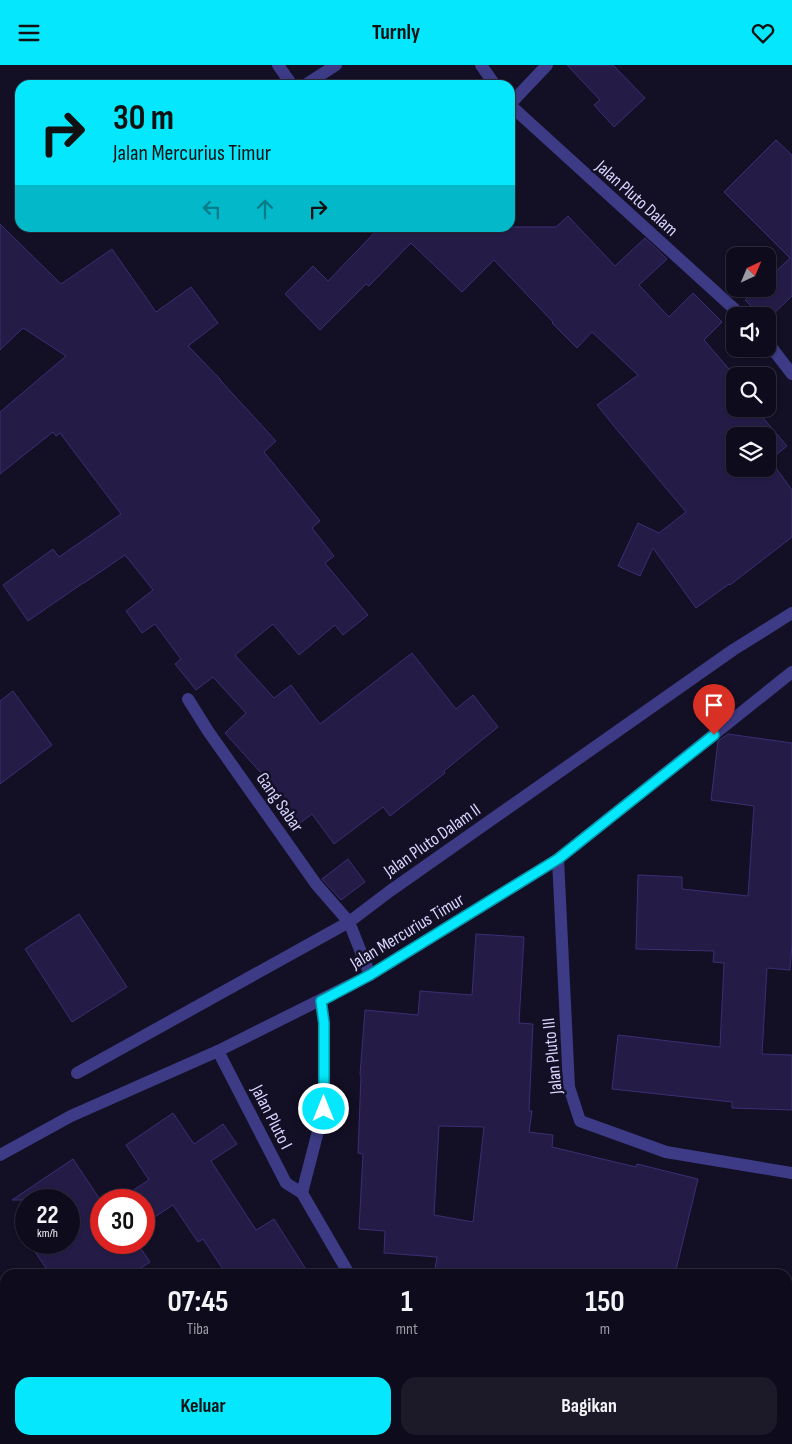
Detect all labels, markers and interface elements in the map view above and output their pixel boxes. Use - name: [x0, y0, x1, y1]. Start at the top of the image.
- icon: menu: [15, 19, 43, 47]
- text: Turnly: [372, 19, 420, 46]
- icon: heart: [749, 19, 777, 47]
- text: 30 m: [113, 97, 174, 140]
- icon: right: [30, 100, 95, 165]
- text: Jalan Mercurius Timur: [113, 140, 271, 167]
- street label: Jalan Pluto Dalam: [591, 155, 682, 241]
- icon: left: [198, 195, 226, 223]
- icon: ahead: [251, 195, 279, 223]
- icon: right: [304, 195, 332, 223]
- north arrow: [726, 247, 776, 297]
- map controls: [726, 247, 776, 477]
- button: sound: [726, 307, 776, 357]
- button: search: [726, 367, 776, 417]
- button: layers: [726, 427, 776, 477]
- pin: [693, 684, 735, 735]
- icon: arrive: [700, 691, 728, 719]
- street label: Gang Sabar: [252, 769, 308, 836]
- street label: Jalan Pluto Dalam II: [379, 799, 485, 882]
- street label: Jalan Mercurius Timur: [346, 889, 468, 974]
- street label: Jalan Pluto III: [538, 1017, 567, 1096]
- street label: Jalan Pluto I: [246, 1081, 297, 1153]
- position arrow: [297, 1082, 349, 1134]
- speed limit sign: 30: [90, 1189, 155, 1254]
- text: 22: [37, 1200, 58, 1231]
- text: km/h: [37, 1226, 58, 1241]
- text: 07:45: [167, 1284, 228, 1320]
- text: 1: [401, 1284, 413, 1320]
- text: 150: [585, 1284, 625, 1320]
- text: Tiba: [187, 1320, 209, 1339]
- text: mnt: [396, 1320, 418, 1339]
- text: m: [600, 1320, 610, 1339]
- button: Keluar: [15, 1377, 391, 1435]
- button: Bagikan: [401, 1377, 777, 1435]

